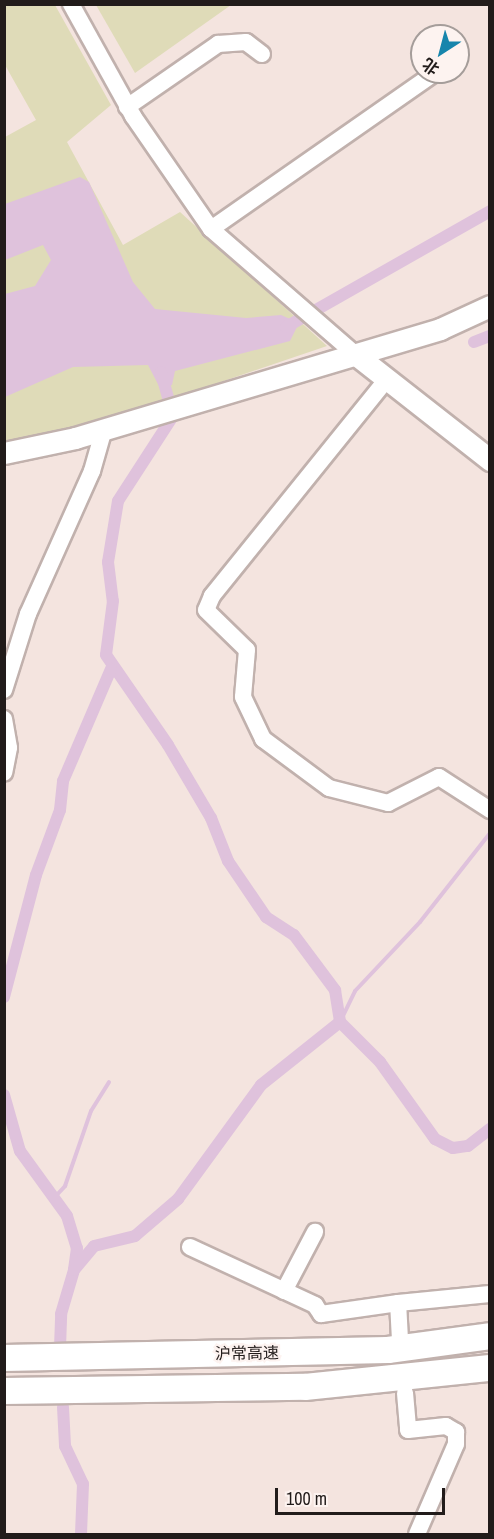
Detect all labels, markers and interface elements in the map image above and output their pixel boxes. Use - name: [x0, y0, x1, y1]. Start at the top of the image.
- north arrow: [410, 24, 470, 84]
- text: 北: [418, 53, 444, 81]
- street label: 沪常高速: [215, 1343, 279, 1363]
- scale bar: [278, 1476, 448, 1514]
- text: 100 m: [286, 1486, 327, 1511]

